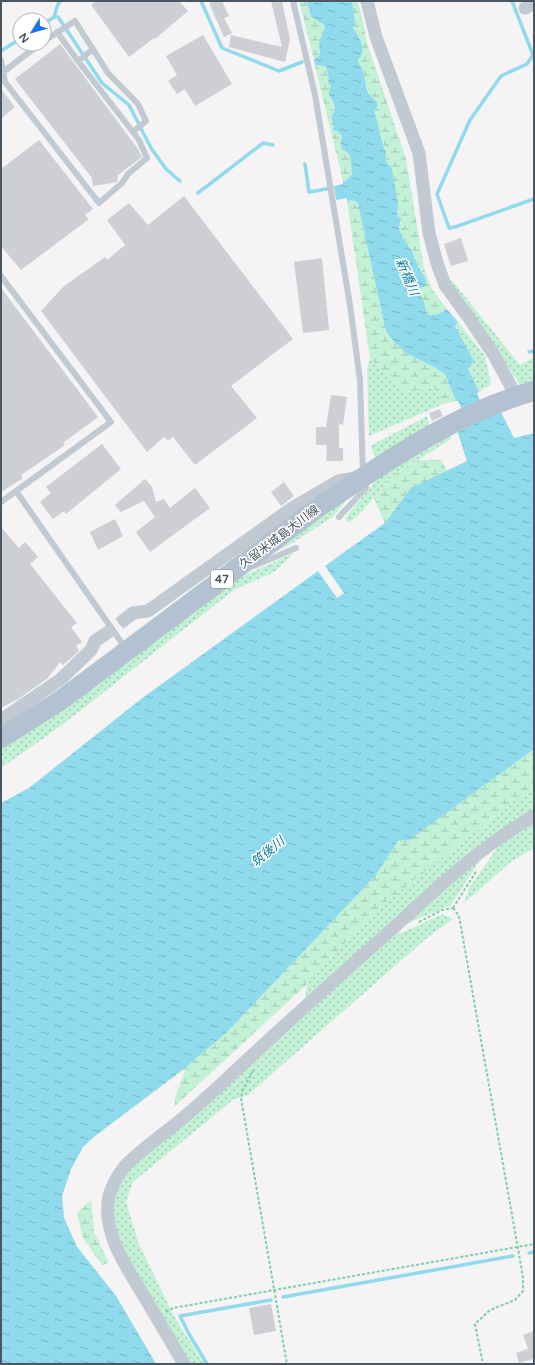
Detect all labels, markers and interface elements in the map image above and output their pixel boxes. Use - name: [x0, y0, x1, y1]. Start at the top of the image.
- north arrow: [12, 12, 52, 52]
- text: N: [17, 30, 32, 45]
- water label: 新橋川: [392, 256, 423, 300]
- street label: 久留米城島大川線: [236, 503, 322, 571]
- road number: 47: [211, 570, 233, 588]
- water label: 筑後川: [248, 832, 290, 871]

